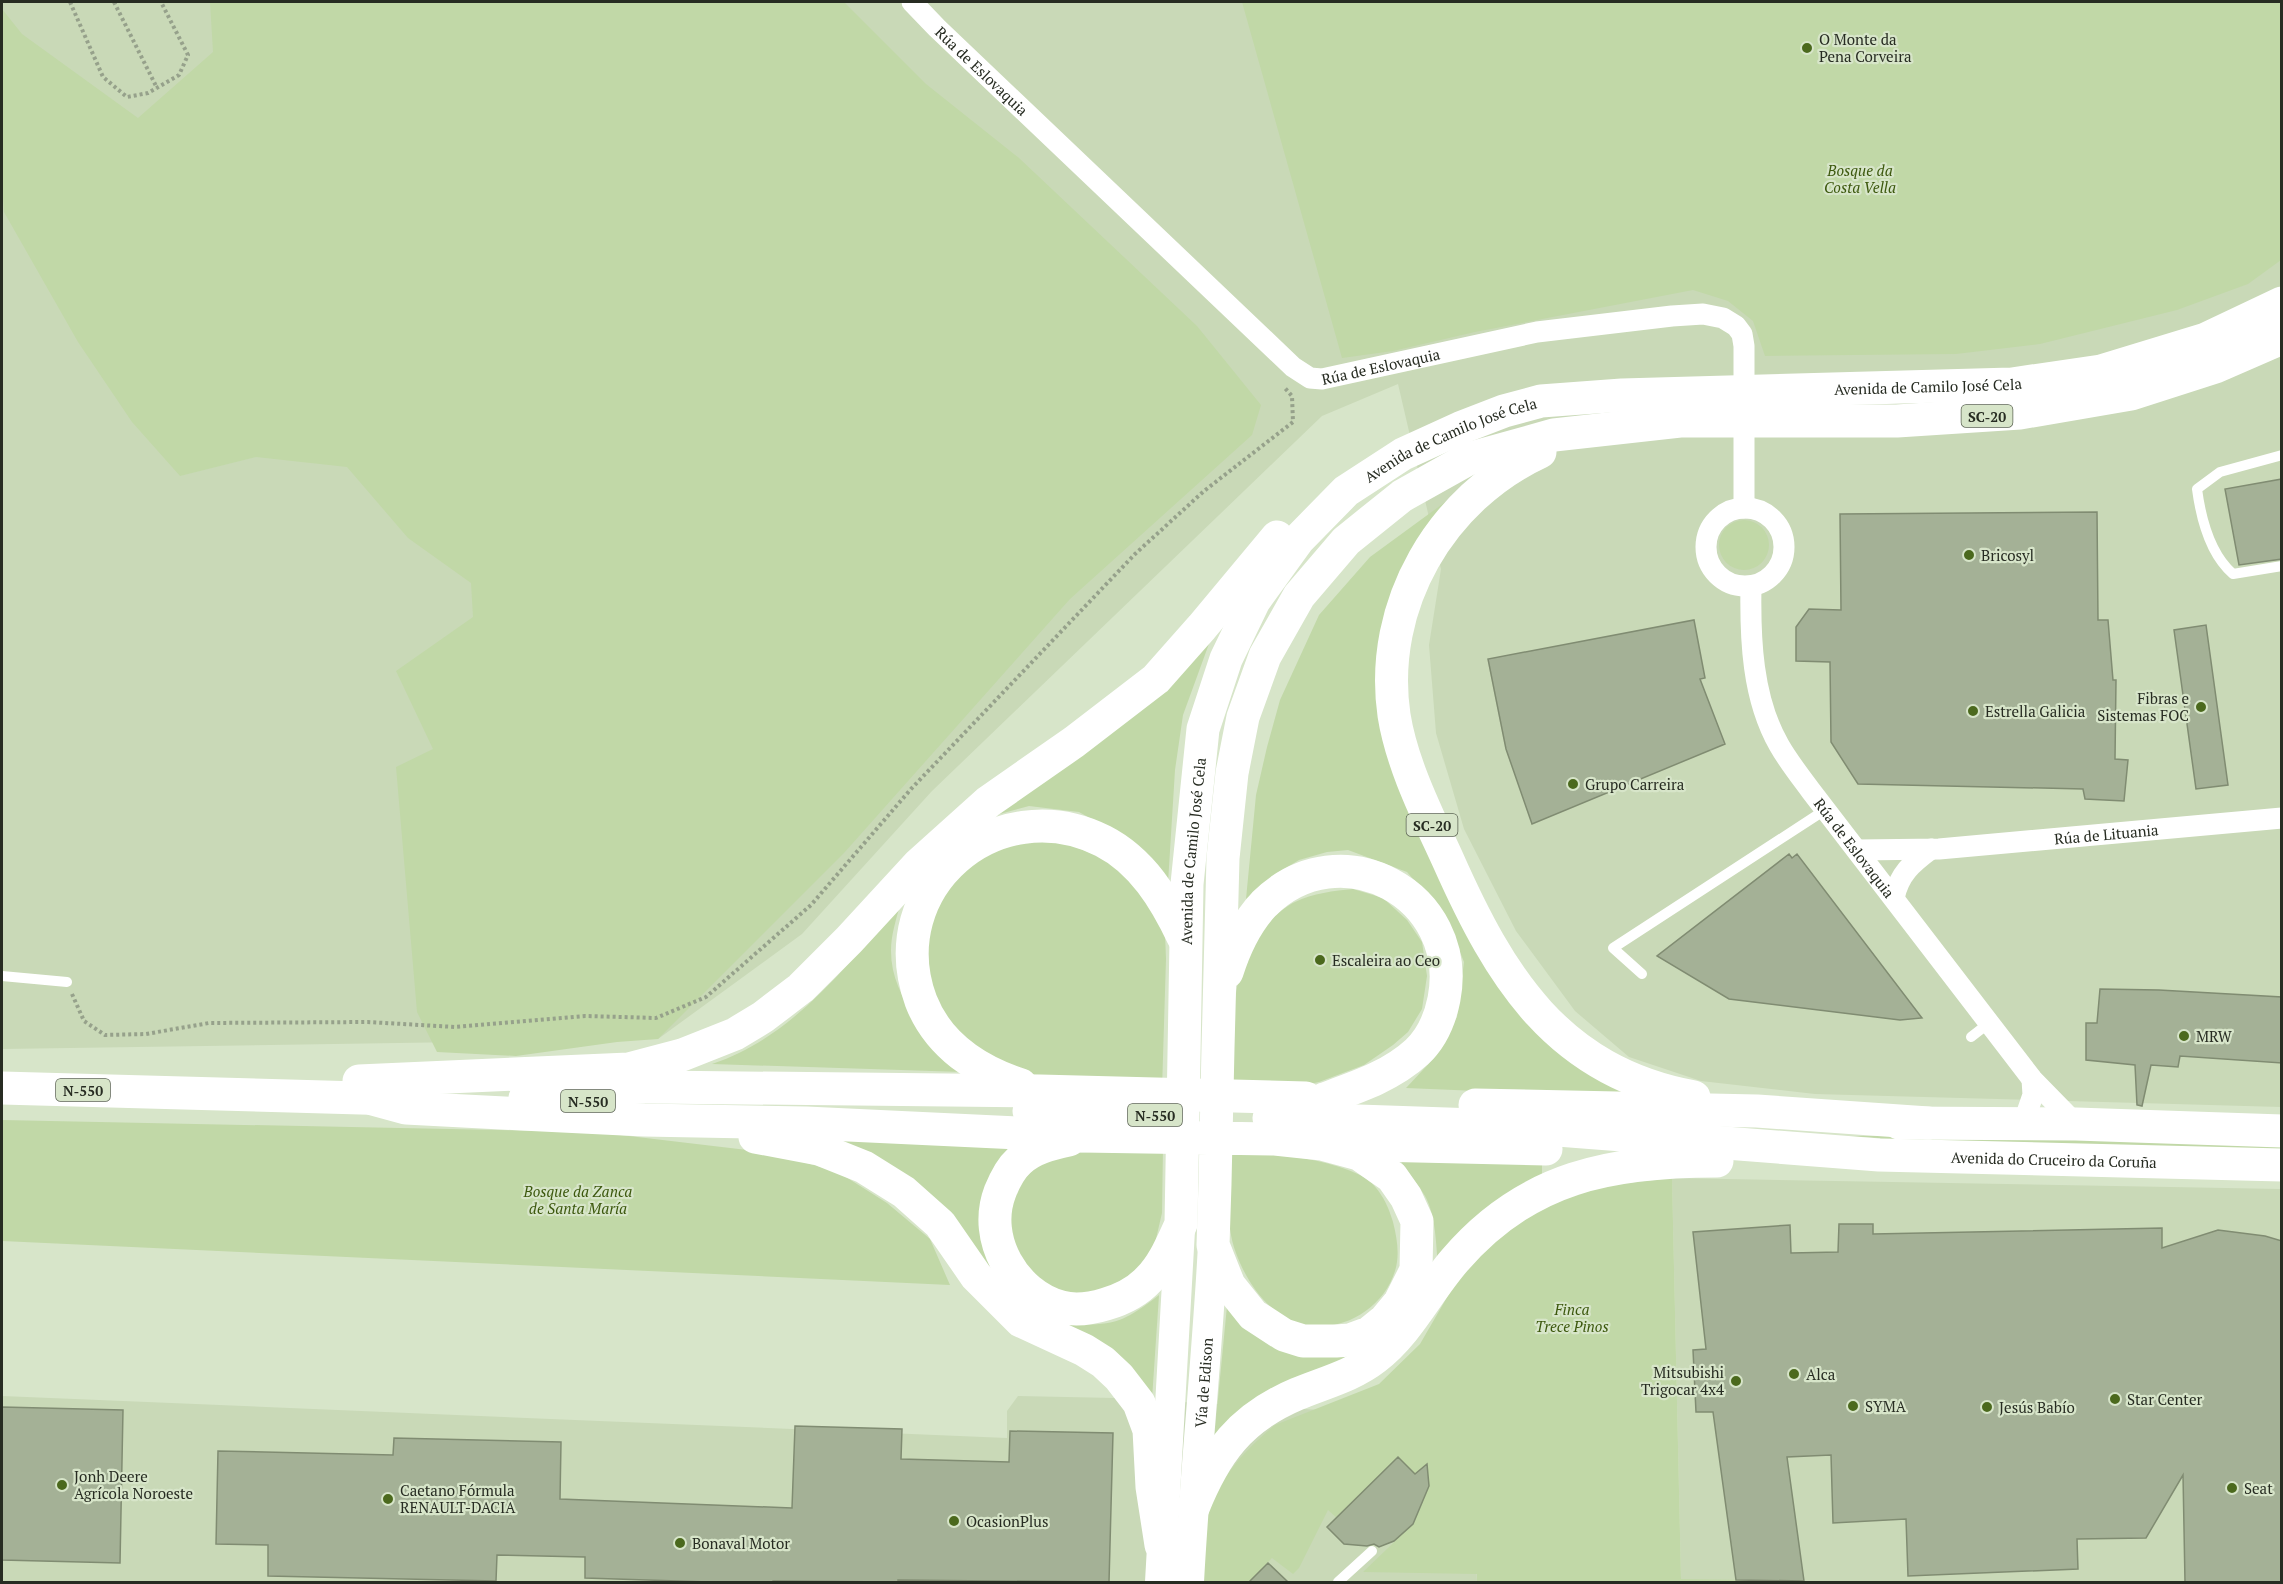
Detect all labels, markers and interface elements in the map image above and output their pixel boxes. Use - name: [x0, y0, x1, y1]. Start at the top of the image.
- street label: Rúa de Eslovaquia: [931, 22, 1033, 120]
- place label: O Monte da Pena Corveira: [1819, 29, 1912, 66]
- marker: O Monte da Pena Corveira: [1800, 41, 1814, 55]
- park label: Bosque da Costa Vella: [1824, 160, 1896, 197]
- street label: Rúa de Eslovaquia: [1319, 343, 1442, 389]
- street label: Avenida de Camilo José Cela: [1834, 373, 2024, 399]
- street label: Avenida de Camilo José Cela: [1360, 392, 1539, 487]
- road number: SC-20: [1962, 405, 2012, 427]
- place label: Bricosyl: [1981, 545, 2034, 565]
- marker: Bricosyl: [1962, 548, 1976, 562]
- place label: Fibras e Sistemas FOC: [2097, 688, 2189, 725]
- marker: Fibras e Sistemas FOC: [2194, 700, 2208, 714]
- place label: Estrella Galicia: [1985, 701, 2086, 721]
- marker: Estrella Galicia: [1966, 704, 1980, 718]
- street label: Avenida de Camilo José Cela: [1176, 756, 1210, 945]
- place label: Grupo Carreira: [1585, 774, 1685, 794]
- marker: Grupo Carreira: [1566, 777, 1580, 791]
- street label: Rúa de Eslovaquia: [1810, 794, 1900, 902]
- road number: SC-20: [1406, 814, 1458, 836]
- street label: Rúa de Lituania: [2053, 819, 2160, 849]
- place label: Escaleira ao Ceo: [1332, 950, 1440, 970]
- marker: Escaleira ao Ceo: [1313, 953, 1327, 967]
- place label: MRW: [2196, 1026, 2233, 1046]
- marker: MRW: [2177, 1029, 2191, 1043]
- road number: N-550: [56, 1079, 110, 1101]
- road number: N-550: [561, 1090, 615, 1112]
- road number: N-550: [1128, 1104, 1182, 1126]
- street label: Avenida do Cruceiro da Coruña: [1951, 1147, 2157, 1172]
- park label: Bosque da Zanca de Santa María: [523, 1181, 632, 1218]
- park label: Finca Trece Pinos: [1535, 1299, 1609, 1336]
- street label: Vía de Edison: [1190, 1337, 1217, 1428]
- place label: Mitsubishi Trigocar 4x4: [1641, 1362, 1724, 1399]
- place label: Alca: [1806, 1364, 1836, 1384]
- marker: Alca: [1787, 1367, 1801, 1381]
- marker: Mitsubishi Trigocar 4x4: [1729, 1374, 1743, 1388]
- place label: Star Center: [2127, 1389, 2202, 1409]
- marker: Star Center: [2108, 1392, 2122, 1406]
- place label: SYMA: [1865, 1396, 1907, 1416]
- place label: Jesús Babío: [1999, 1397, 2075, 1417]
- marker: SYMA: [1846, 1399, 1860, 1413]
- marker: Jesús Babío: [1980, 1400, 1994, 1414]
- place label: Jonh Deere Agrícola Noroeste: [74, 1466, 193, 1503]
- marker: Jonh Deere Agrícola Noroeste: [55, 1478, 69, 1492]
- place label: Seat: [2244, 1478, 2273, 1498]
- place label: Caetano Fórmula RENAULT-DACIA: [400, 1480, 516, 1517]
- marker: Seat: [2225, 1481, 2239, 1495]
- marker: Caetano Fórmula RENAULT-DACIA: [381, 1492, 395, 1506]
- place label: OcasionPlus: [966, 1511, 1048, 1531]
- marker: OcasionPlus: [947, 1514, 961, 1528]
- place label: Bonaval Motor: [692, 1533, 790, 1553]
- marker: Bonaval Motor: [673, 1536, 687, 1550]

